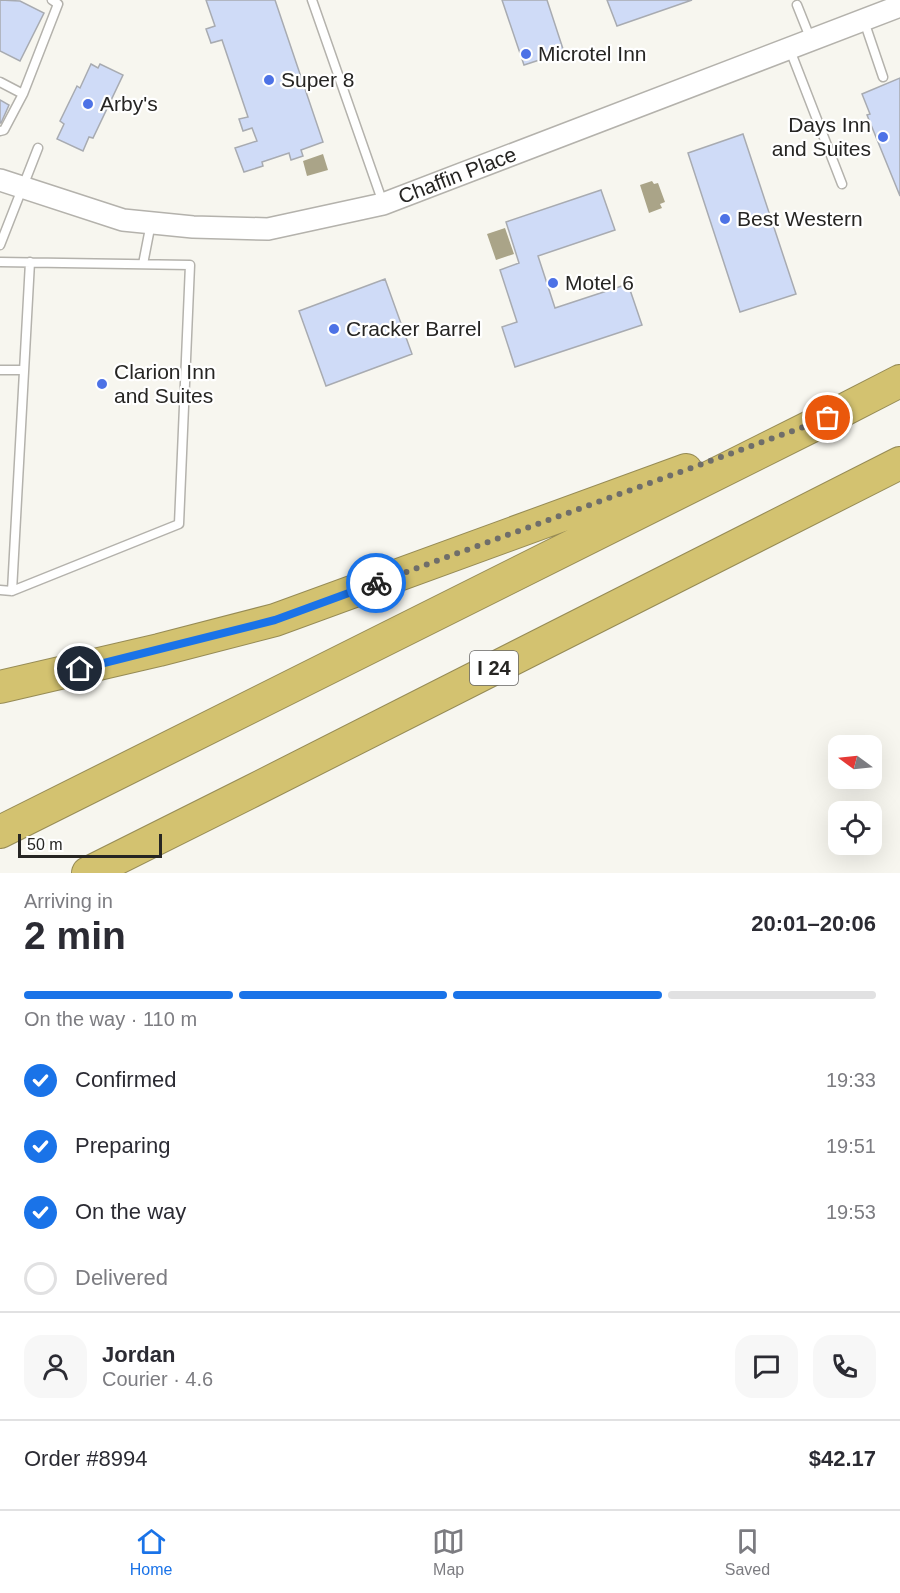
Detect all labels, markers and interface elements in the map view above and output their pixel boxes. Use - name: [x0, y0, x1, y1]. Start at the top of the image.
- place label: Microtel Inn: [538, 42, 647, 65]
- marker: Microtel Inn: [519, 47, 533, 61]
- place label: Super 8: [281, 68, 355, 91]
- marker: Super 8: [262, 73, 276, 87]
- place label: Arby's: [100, 92, 158, 115]
- marker: Arby's: [81, 97, 95, 111]
- place label: Days Inn and Suites: [772, 113, 871, 160]
- marker: Days Inn and Suites: [876, 130, 890, 144]
- street label: Chaffin Place: [395, 142, 519, 208]
- place label: Best Western: [737, 207, 863, 230]
- marker: Best Western: [718, 212, 732, 226]
- place label: Motel 6: [565, 271, 634, 294]
- marker: Motel 6: [546, 276, 560, 290]
- place label: Cracker Barrel: [346, 317, 481, 340]
- marker: Cracker Barrel: [327, 322, 341, 336]
- place label: Clarion Inn and Suites: [114, 360, 216, 407]
- marker: Clarion Inn and Suites: [95, 377, 109, 391]
- pin: [802, 392, 853, 443]
- icon: bag: [811, 401, 844, 434]
- courier: [346, 553, 406, 613]
- icon: bike: [360, 567, 393, 600]
- pin: [54, 643, 105, 694]
- road number: I 24: [470, 651, 518, 685]
- icon: home: [63, 652, 96, 685]
- north arrow: [828, 735, 882, 789]
- map controls: [828, 735, 882, 855]
- button: locate: [828, 801, 882, 855]
- scale bar: [18, 831, 162, 858]
- text: 50 m: [27, 836, 63, 853]
- text: Arriving in: [24, 890, 113, 912]
- text: 20:01–20:06: [751, 911, 876, 936]
- text: 2 min: [24, 914, 126, 957]
- text: On the way · 110 m: [24, 1008, 197, 1030]
- icon: check: [24, 1064, 57, 1097]
- text: Confirmed: [75, 1067, 176, 1092]
- text: 19:33: [826, 1069, 876, 1091]
- icon: check: [24, 1130, 57, 1163]
- text: Preparing: [75, 1133, 170, 1158]
- text: 19:51: [826, 1135, 876, 1157]
- icon: check: [24, 1196, 57, 1229]
- text: On the way: [75, 1199, 186, 1224]
- text: 19:53: [826, 1201, 876, 1223]
- text: Delivered: [75, 1265, 168, 1290]
- button: person: [24, 1335, 87, 1398]
- button: chat: [735, 1335, 798, 1398]
- button: phone: [813, 1335, 876, 1398]
- text: Jordan: [102, 1342, 175, 1367]
- text: Courier · 4.6: [102, 1368, 213, 1390]
- text: Order #8994: [24, 1446, 148, 1471]
- text: $42.17: [809, 1446, 876, 1471]
- tab: Home: [130, 1525, 173, 1579]
- tab: Map: [432, 1525, 465, 1579]
- tab: Saved: [725, 1525, 770, 1579]

